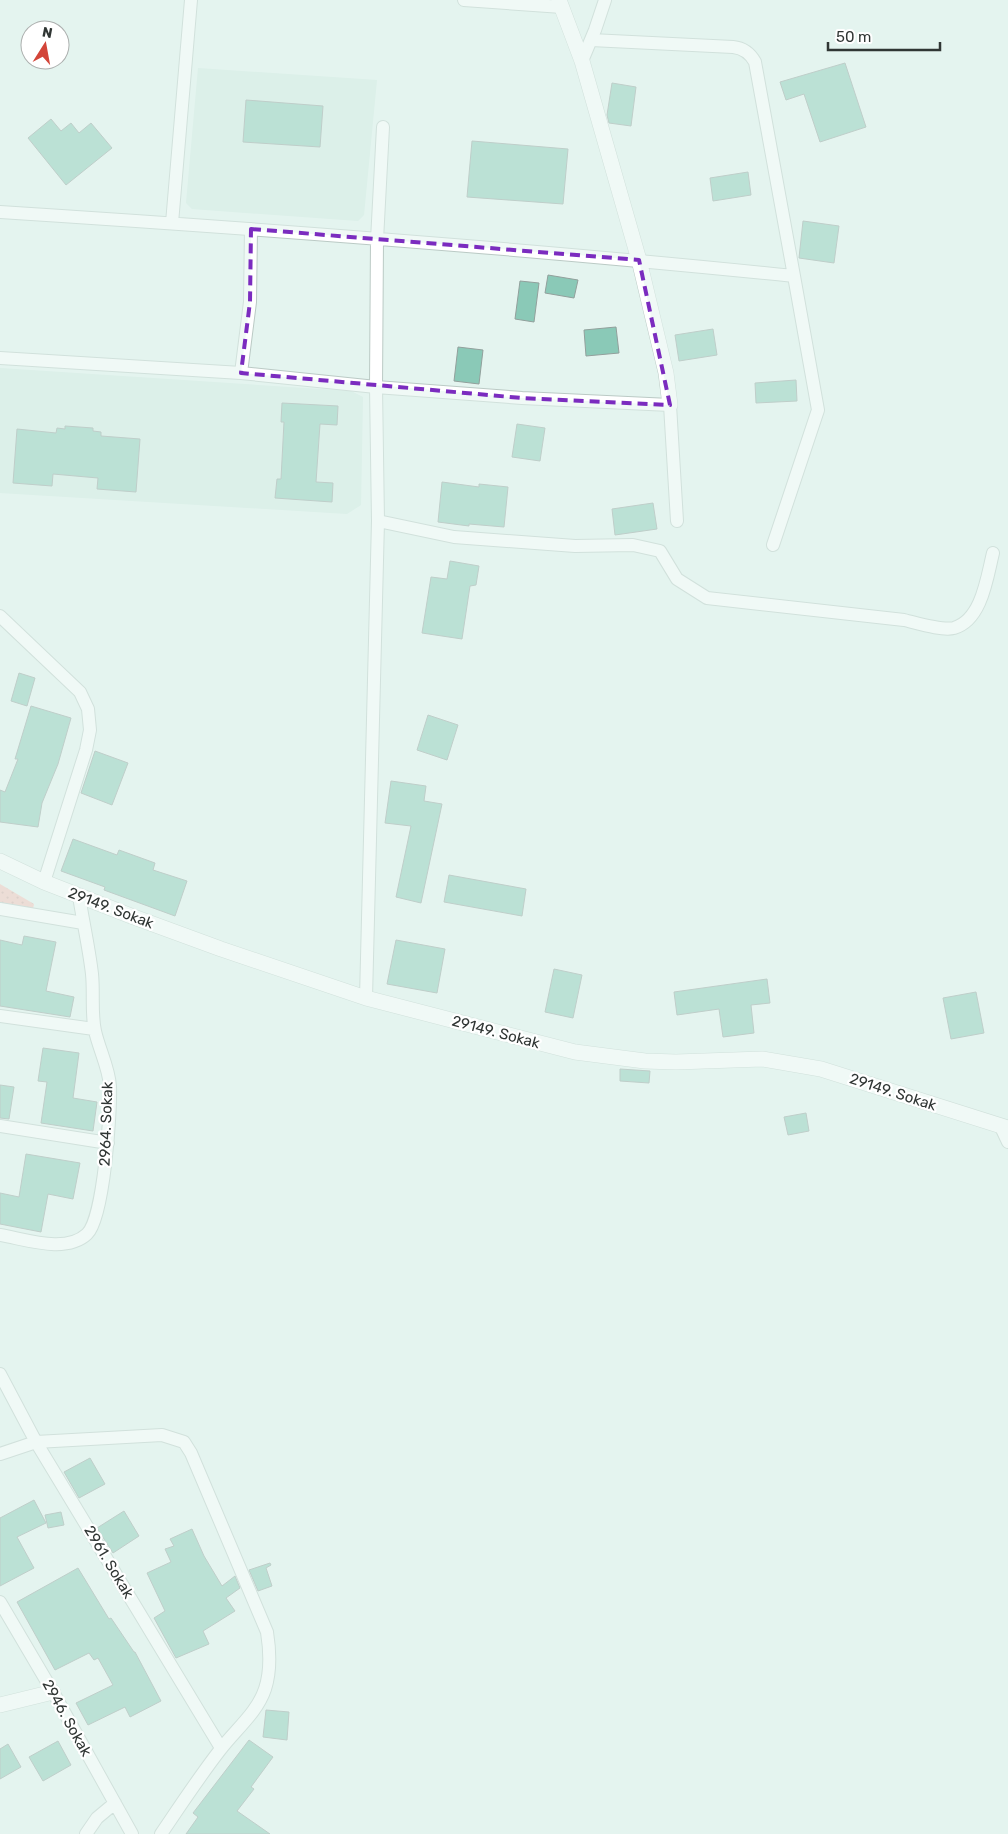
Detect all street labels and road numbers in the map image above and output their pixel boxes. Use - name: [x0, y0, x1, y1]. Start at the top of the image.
- street label: 29149. Sokak: [66, 883, 157, 933]
- street label: 29149. Sokak: [450, 1012, 542, 1052]
- street label: 29149. Sokak: [847, 1069, 939, 1115]
- street label: 2964. Sokak: [96, 1081, 116, 1167]
- street label: 2961. Sokak: [80, 1522, 138, 1602]
- street label: 2946. Sokak: [39, 1677, 96, 1760]

